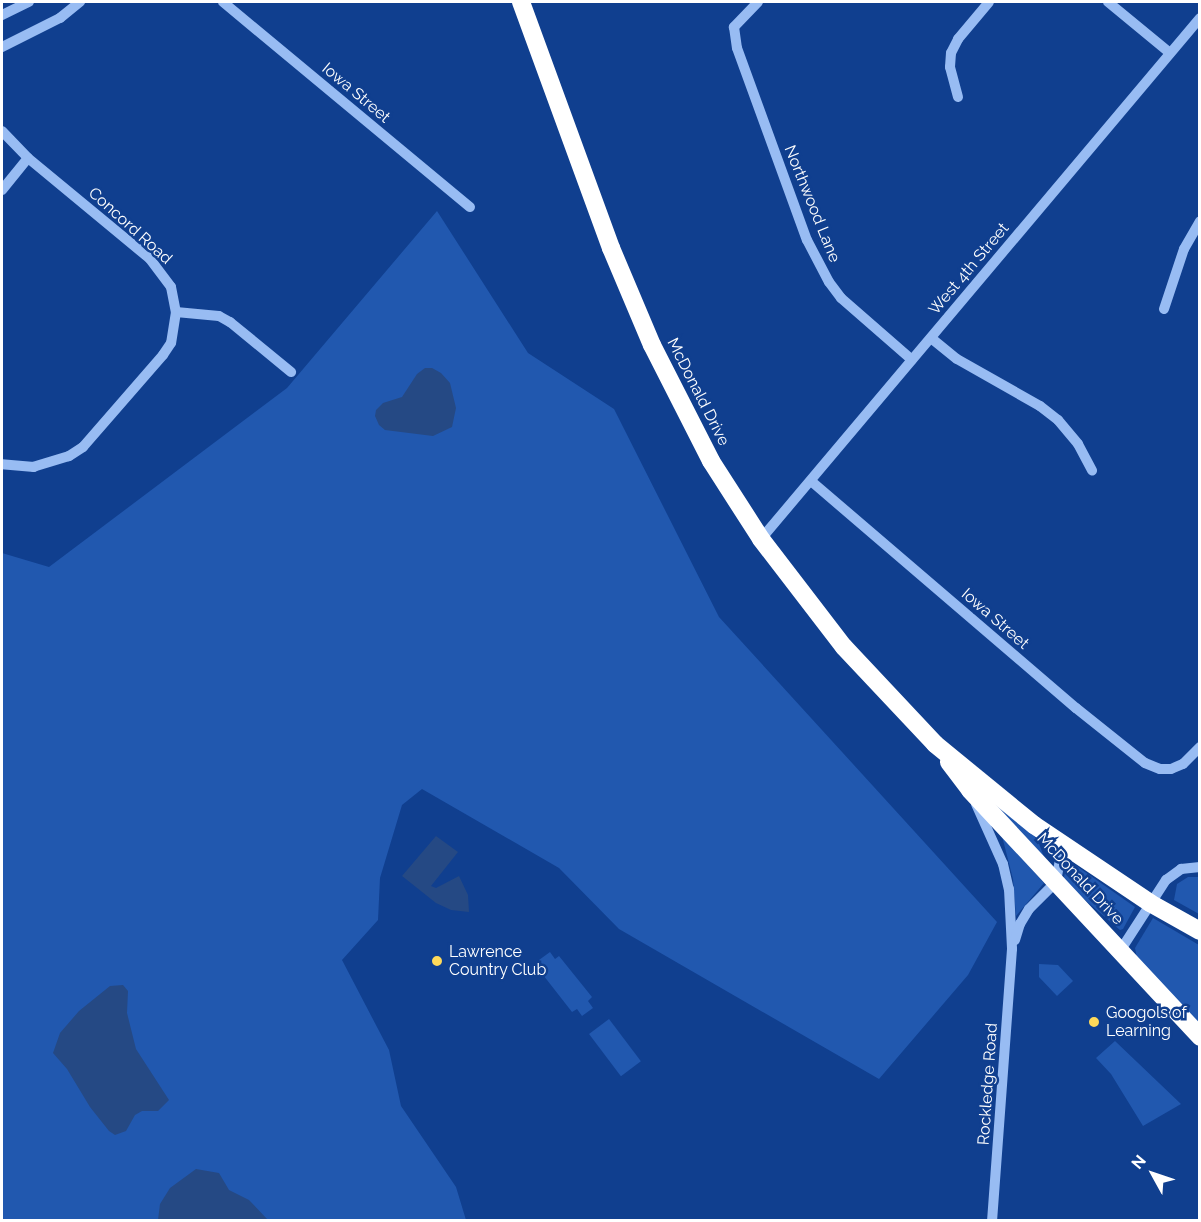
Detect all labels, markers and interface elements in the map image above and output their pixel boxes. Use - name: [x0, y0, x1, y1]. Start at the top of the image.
- street label: Iowa Street: [318, 59, 394, 127]
- street label: Northwood Lane: [780, 143, 844, 265]
- street label: Concord Road: [84, 183, 176, 269]
- street label: West 4th Street: [925, 219, 1013, 319]
- street label: McDonald Drive: [663, 335, 733, 449]
- street label: Iowa Street: [957, 585, 1033, 653]
- street label: McDonald Drive: [1033, 829, 1127, 929]
- place label: Lawrence Country Club: [449, 942, 547, 980]
- marker: Lawrence Country Club: [430, 954, 444, 968]
- place label: Googols of Learning: [1106, 1003, 1187, 1041]
- marker: Googols of Learning: [1087, 1015, 1101, 1029]
- street label: Rockledge Road: [974, 1022, 1002, 1146]
- north arrow: [1123, 1144, 1183, 1204]
- text: N: [1128, 1151, 1150, 1173]

